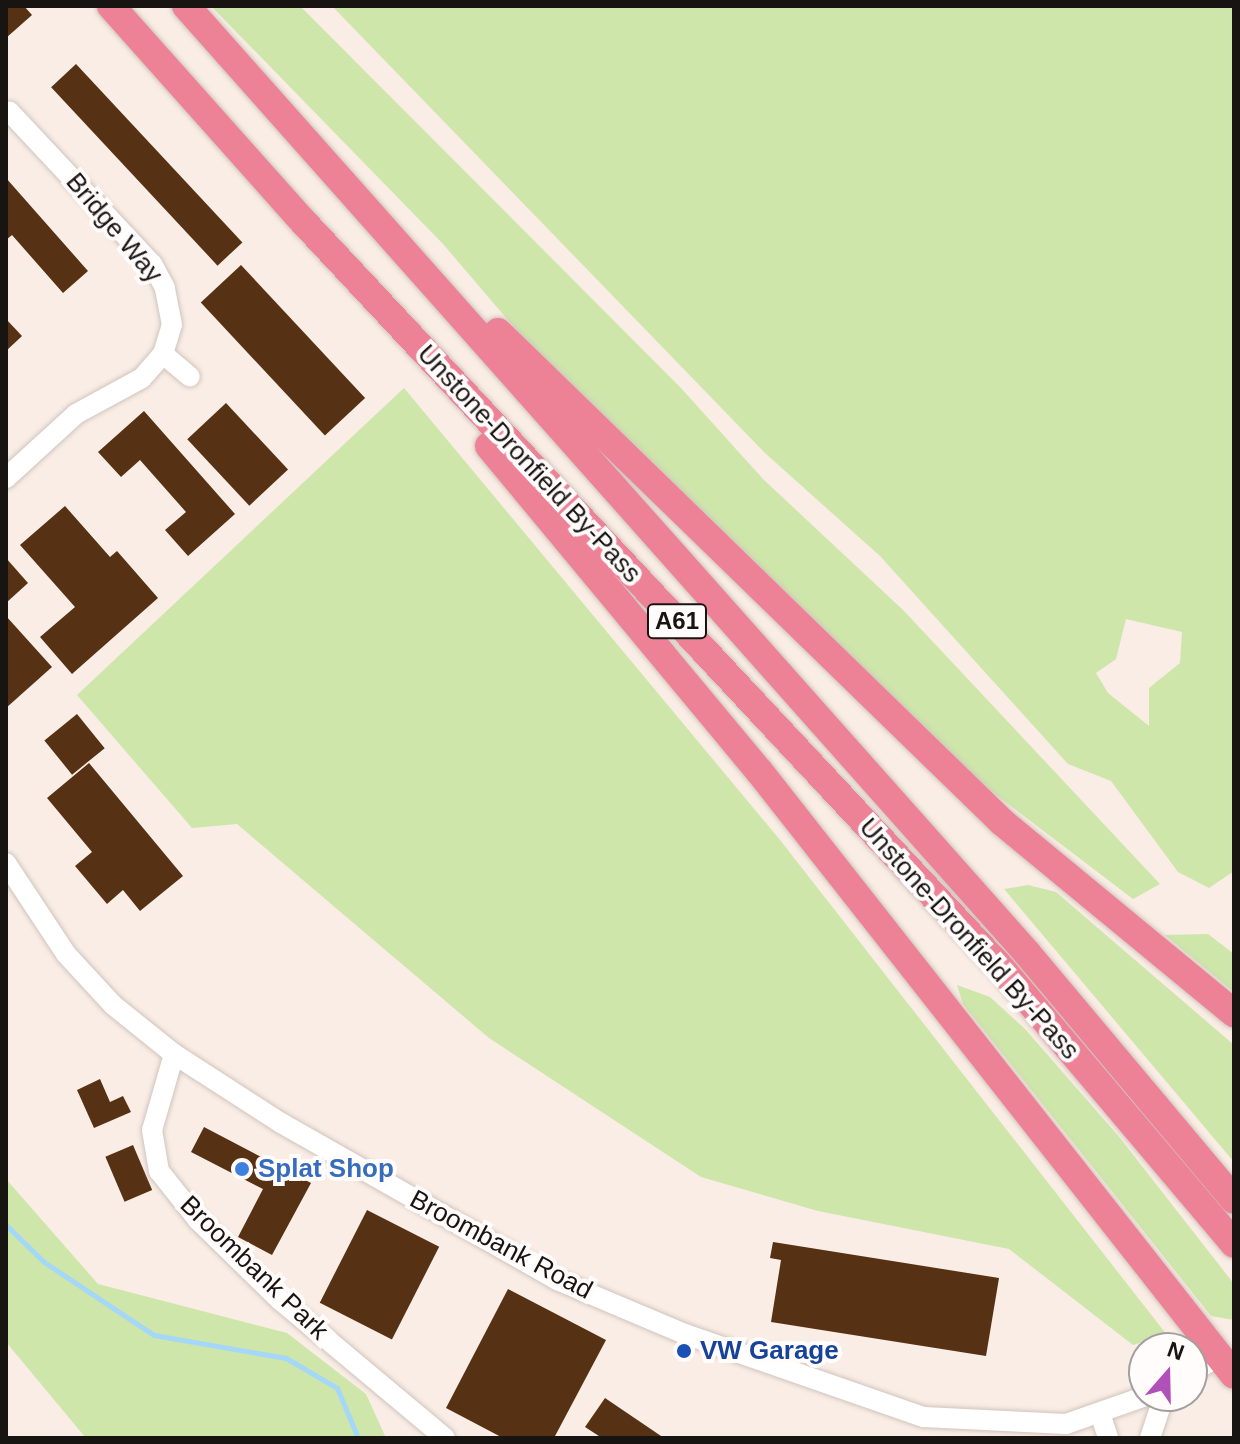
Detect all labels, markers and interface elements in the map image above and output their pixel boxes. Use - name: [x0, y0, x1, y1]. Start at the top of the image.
- street label: Bridge Way: [59, 167, 169, 289]
- street label: Unstone-Dronfield By-Pass: [411, 339, 647, 589]
- road number: A61: [645, 601, 709, 641]
- street label: Unstone-Dronfield By-Pass: [852, 812, 1086, 1066]
- place label: Splat Shop: [258, 1153, 394, 1185]
- marker: Splat Shop: [233, 1160, 251, 1178]
- street label: Broombank Road: [404, 1184, 598, 1306]
- street label: Broombank Park: [174, 1190, 334, 1346]
- north arrow: [1128, 1332, 1208, 1412]
- place label: VW Garage: [700, 1335, 839, 1367]
- text: N: [1164, 1336, 1187, 1365]
- marker: VW Garage: [675, 1342, 693, 1360]

